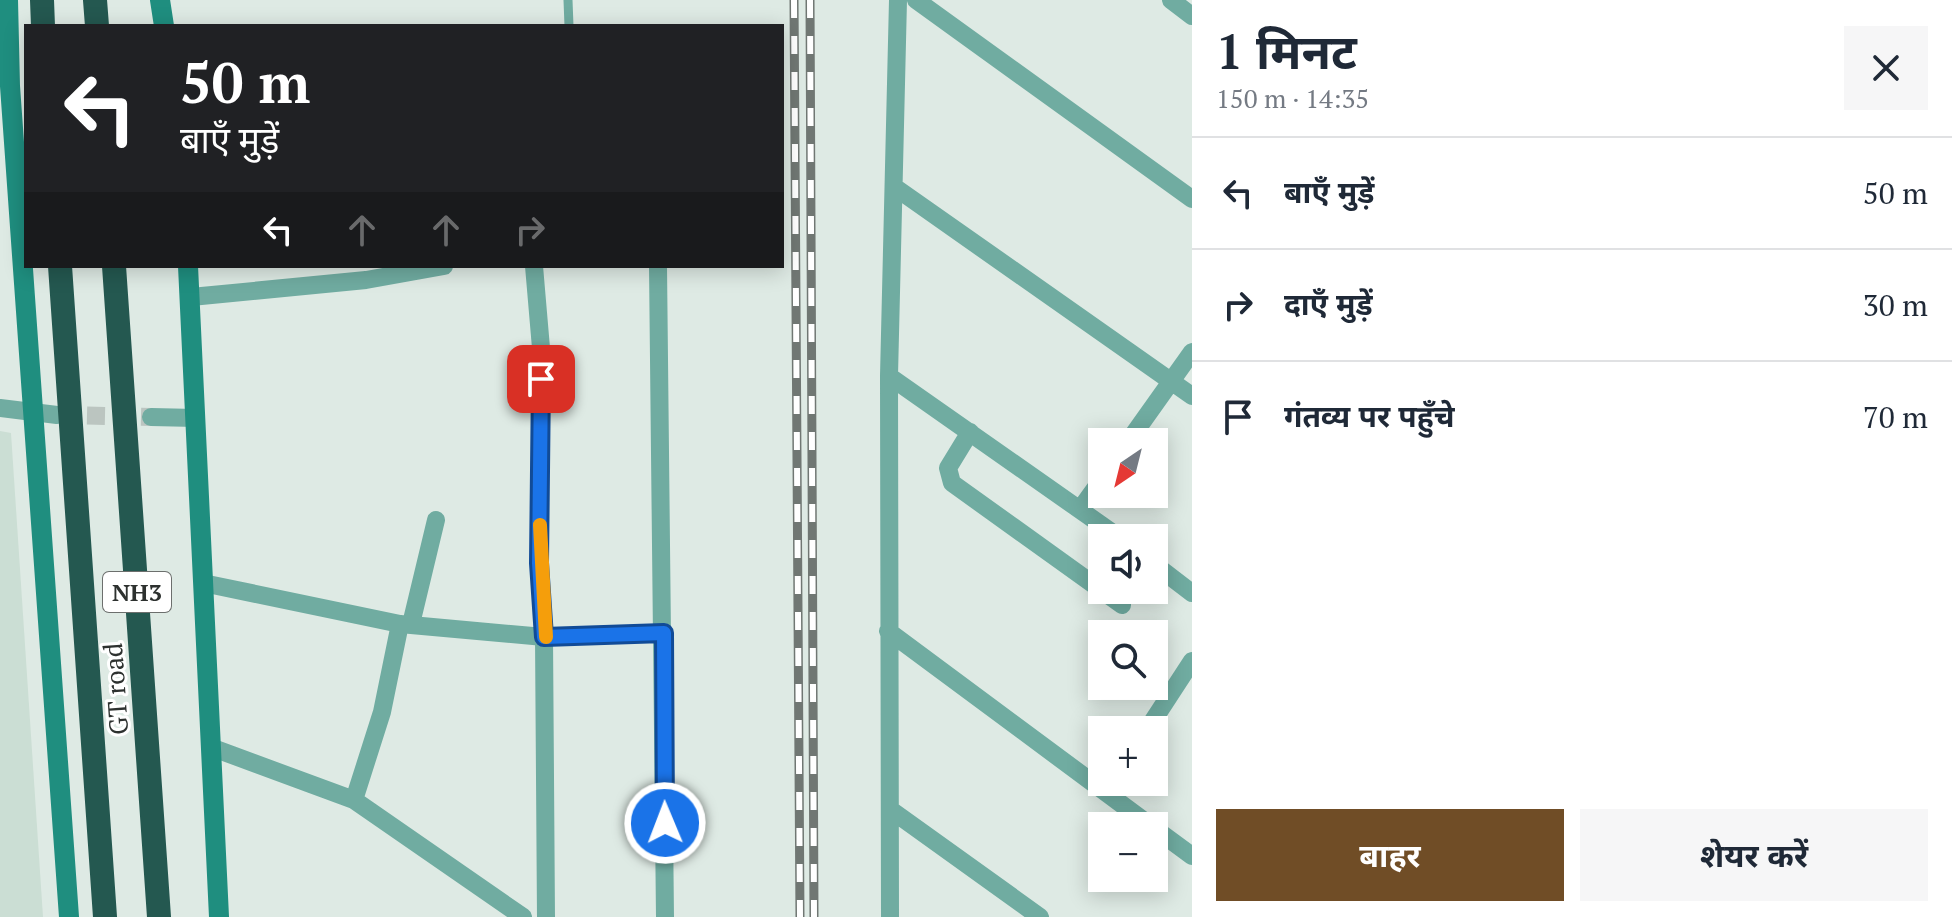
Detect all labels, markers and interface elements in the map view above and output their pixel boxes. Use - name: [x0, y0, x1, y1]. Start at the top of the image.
- text: 1 मिनट: [1216, 19, 1357, 83]
- button: close: [1844, 26, 1928, 110]
- text: 50 m: [180, 45, 310, 119]
- icon: left: [48, 56, 152, 160]
- text: 150 m · 14:35: [1216, 81, 1369, 115]
- text: बाएँ मुड़ें: [180, 116, 279, 163]
- icon: left: [1216, 171, 1260, 215]
- text: बाएँ मुड़ें: [1284, 172, 1374, 212]
- text: 50 m: [1863, 173, 1928, 213]
- icon: left: [256, 208, 300, 252]
- icon: ahead: [340, 208, 384, 252]
- icon: ahead: [424, 208, 468, 252]
- icon: right: [508, 208, 552, 252]
- icon: right: [1216, 283, 1260, 327]
- text: दाएँ मुड़ें: [1284, 284, 1373, 324]
- text: 30 m: [1863, 285, 1928, 325]
- pin: [507, 345, 575, 413]
- icon: arrive: [519, 357, 563, 401]
- icon: arrive: [1216, 395, 1260, 439]
- text: गंतव्य पर पहुँचे: [1284, 396, 1454, 436]
- text: 70 m: [1863, 397, 1928, 437]
- north arrow: [1088, 428, 1168, 508]
- map controls: [1088, 428, 1168, 892]
- button: sound: [1088, 524, 1168, 604]
- road number: NH3: [103, 572, 171, 612]
- button: search: [1088, 620, 1168, 700]
- street label: GT road: [95, 642, 135, 736]
- button: +: [1088, 716, 1168, 796]
- position arrow: [623, 781, 707, 865]
- button: बाहर: [1216, 809, 1564, 901]
- button: शेयर करें: [1580, 809, 1928, 901]
- button: −: [1088, 812, 1168, 892]

